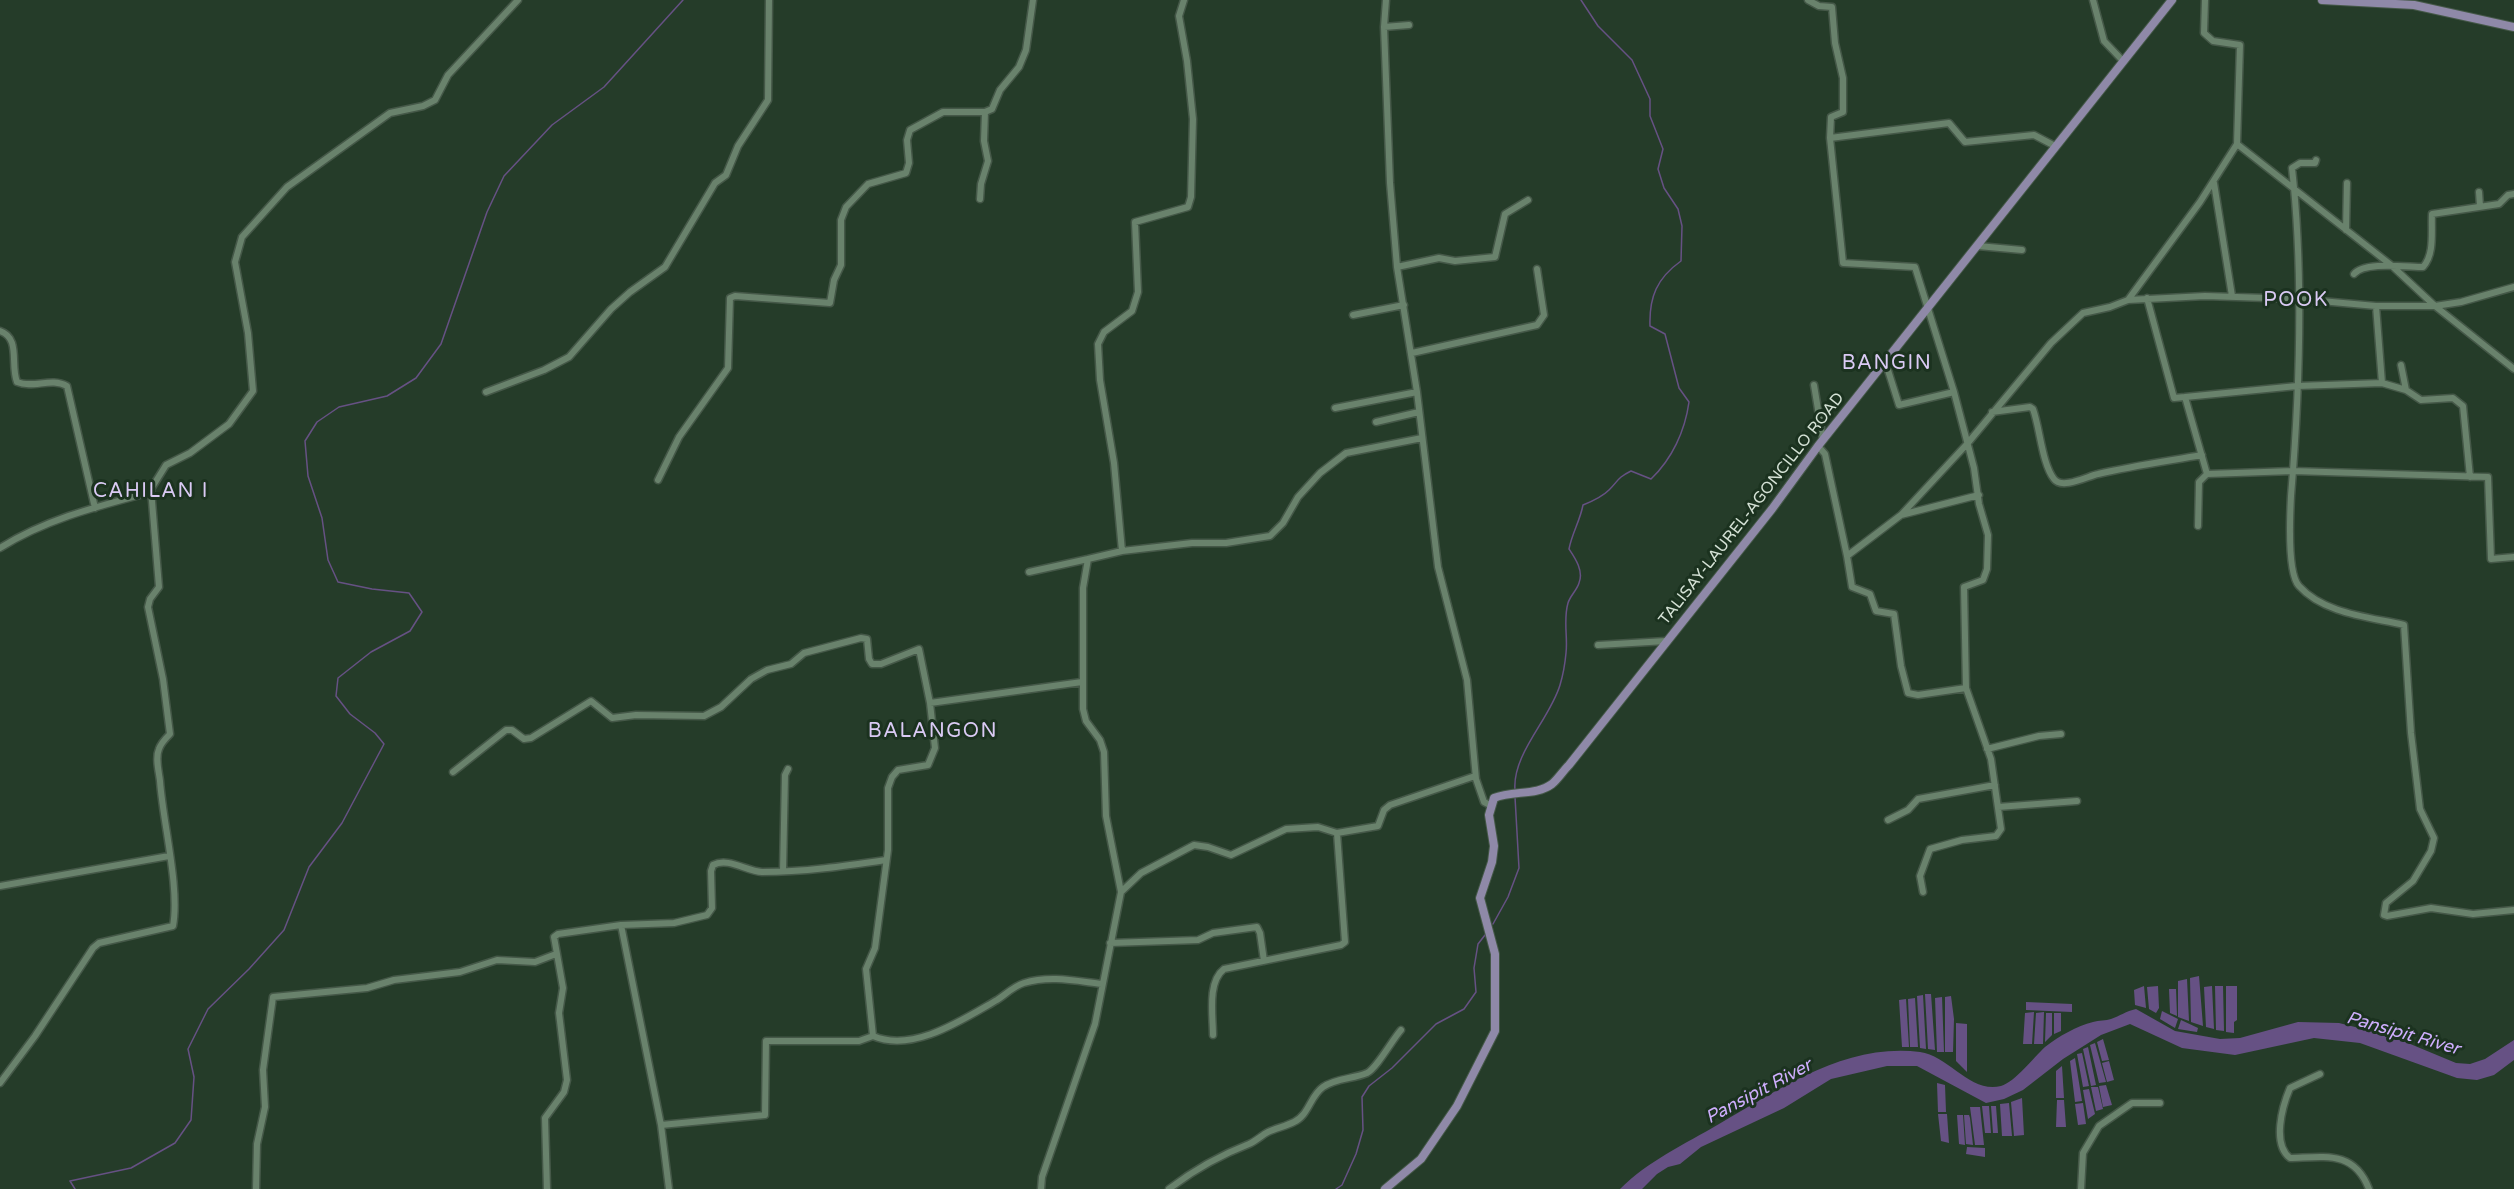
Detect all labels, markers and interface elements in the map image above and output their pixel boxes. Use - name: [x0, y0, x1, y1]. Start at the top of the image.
- district label: POOK: [2263, 289, 2329, 313]
- district label: BANGIN: [1842, 352, 1932, 376]
- street label: TALISAY-LAUREL-AGONCILLO ROAD: [1655, 389, 1849, 629]
- district label: CAHILAN I: [93, 480, 209, 504]
- district label: BALANGON: [868, 720, 998, 744]
- water label: Pansipit River: [2344, 1007, 2462, 1061]
- water label: Pansipit River: [1702, 1055, 1816, 1129]

